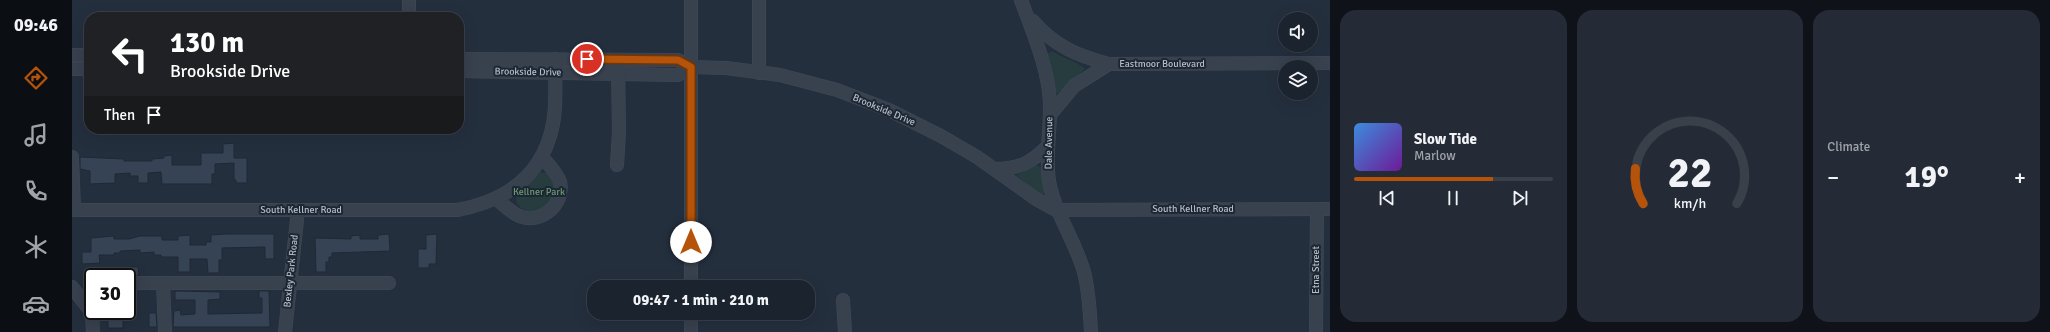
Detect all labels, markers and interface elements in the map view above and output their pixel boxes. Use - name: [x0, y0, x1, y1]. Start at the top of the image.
- map controls: [1278, 12, 1318, 100]
- button: sound: [1278, 12, 1318, 52]
- text: 09:46: [14, 14, 58, 36]
- text: 130 m: [170, 26, 244, 60]
- icon: left: [104, 28, 156, 80]
- pin: [570, 42, 604, 76]
- icon: arrive: [576, 48, 598, 70]
- street label: Eastmoor Boulevard: [1119, 58, 1205, 70]
- text: Brookside Drive: [170, 60, 290, 82]
- button: layers: [1278, 60, 1318, 100]
- icon: directions: [22, 64, 50, 92]
- street label: Brookside Drive: [495, 65, 561, 79]
- street label: Brookside Drive: [851, 91, 917, 129]
- icon: arrive: [143, 104, 165, 126]
- text: Then: [104, 106, 135, 124]
- street label: Dale Avenue: [1043, 117, 1055, 169]
- icon: music: [22, 121, 50, 149]
- text: Slow Tide: [1414, 130, 1477, 148]
- text: Climate: [1827, 139, 1870, 155]
- text: Marlow: [1414, 148, 1456, 164]
- text: 22: [1668, 148, 1712, 199]
- text: 19°: [1904, 159, 1949, 196]
- text: −: [1827, 164, 1839, 191]
- text: +: [2014, 164, 2026, 191]
- icon: phone: [22, 177, 50, 205]
- park label: Kellner Park: [513, 186, 565, 198]
- icon: previous: [1376, 187, 1398, 209]
- icon: pause: [1442, 187, 1464, 209]
- icon: next: [1509, 187, 1531, 209]
- text: km/h: [1674, 195, 1706, 212]
- street label: South Kellner Road: [1152, 203, 1234, 215]
- street label: South Kellner Road: [260, 204, 342, 216]
- position arrow: [670, 221, 712, 263]
- icon: climate: [22, 233, 50, 261]
- street label: Bexley Park Road: [281, 234, 301, 308]
- street label: Etna Street: [1310, 246, 1322, 294]
- speed limit sign: 30: [84, 268, 136, 320]
- icon: car: [22, 290, 50, 318]
- text: 09:47 · 1 min · 210 m: [633, 291, 769, 309]

